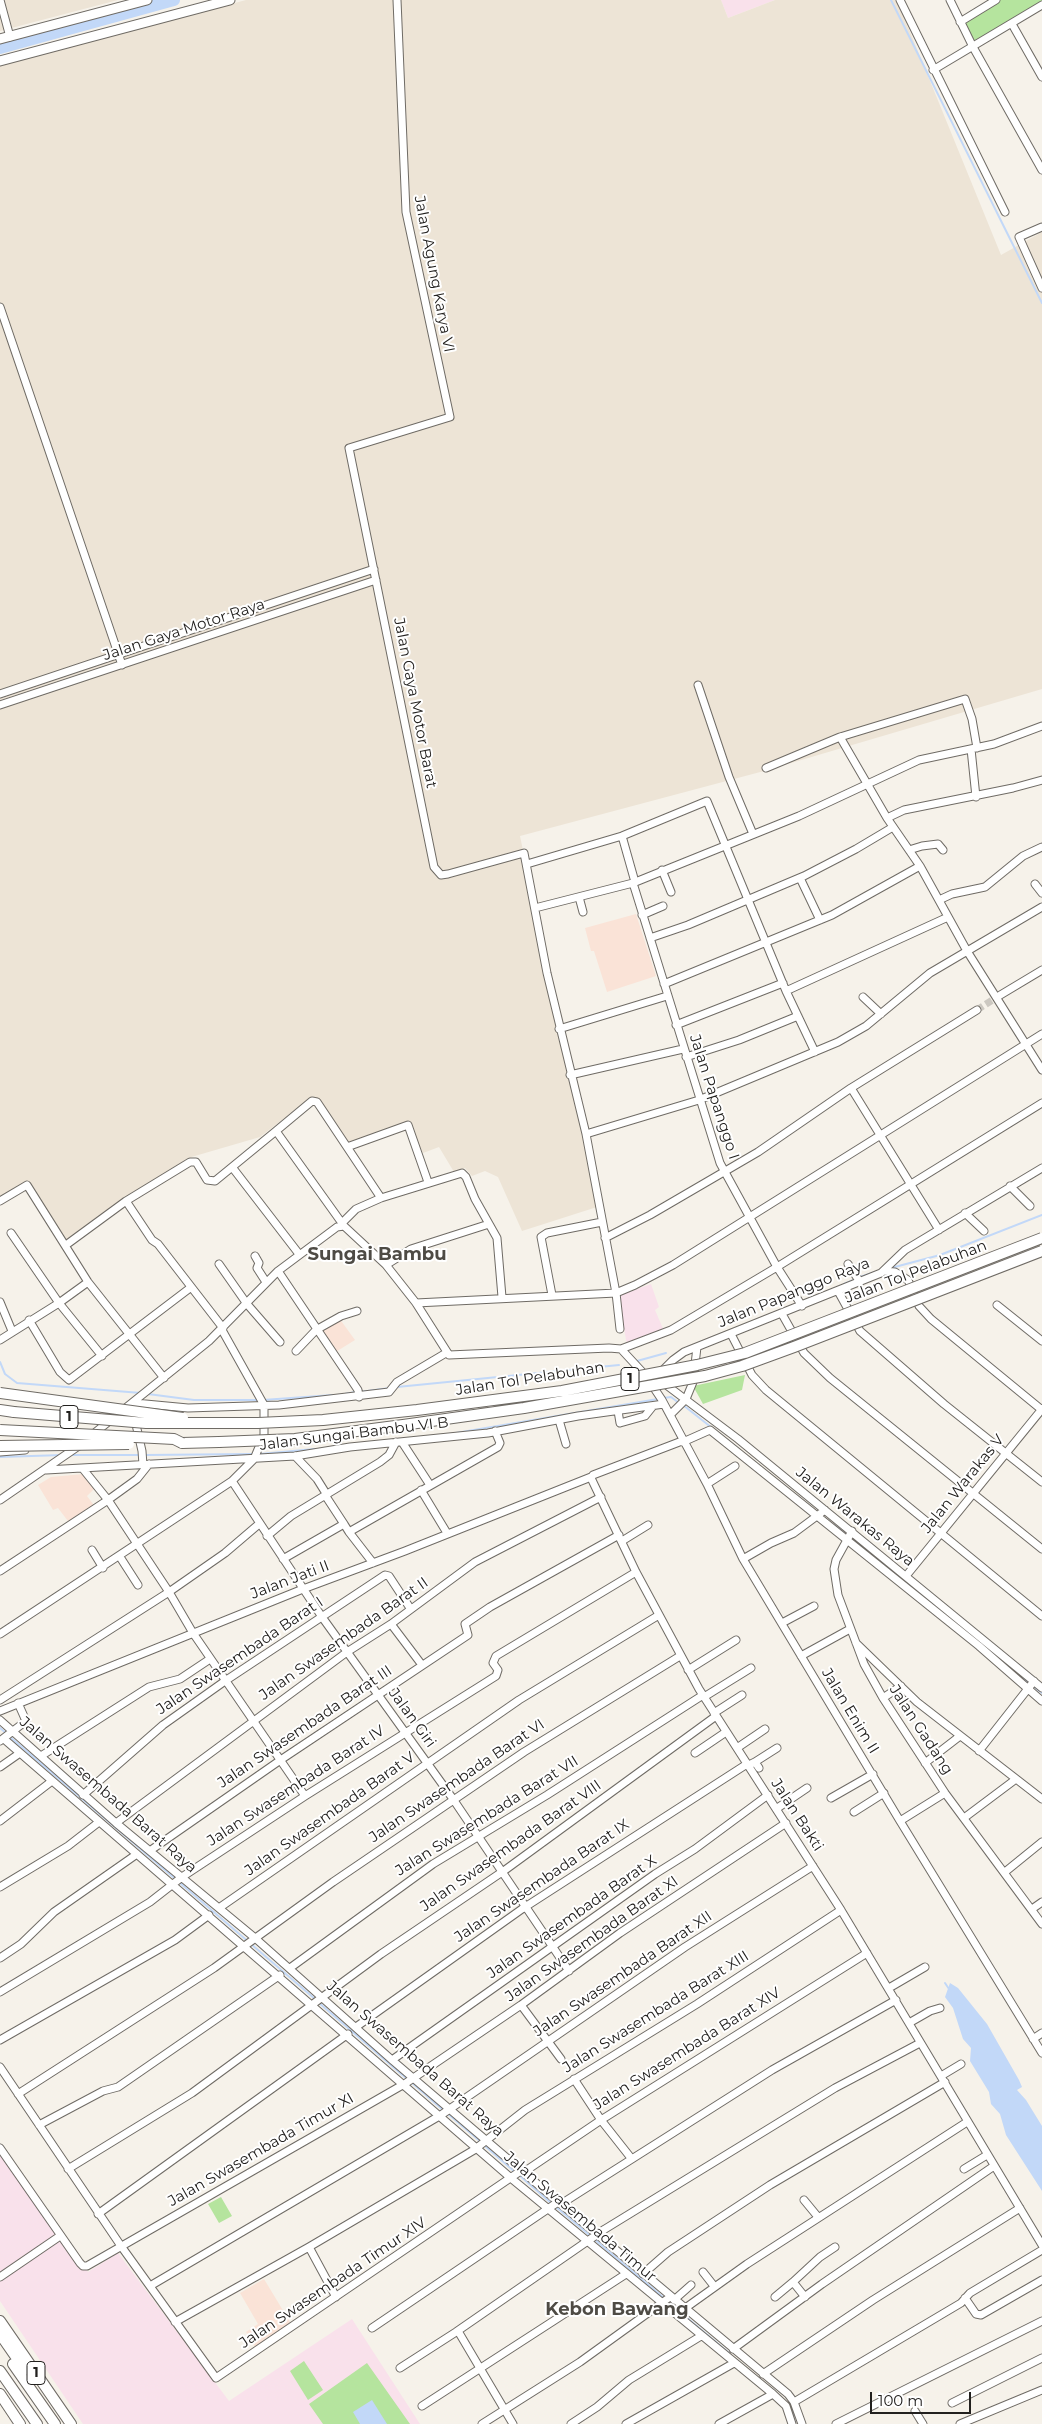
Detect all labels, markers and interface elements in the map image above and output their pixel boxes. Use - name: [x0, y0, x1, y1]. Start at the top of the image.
- street label: Jalan Agung Karya VI: [410, 194, 458, 354]
- street label: Jalan Gaya Motor Raya: [101, 595, 267, 665]
- street label: Jalan Gaya Motor Barat: [390, 616, 440, 790]
- street label: Jalan Papanggo I: [685, 1032, 743, 1162]
- street label: Jalan Tol Pelabuhan: [843, 1237, 989, 1307]
- district label: Sungai Bambu: [307, 1244, 447, 1266]
- street label: Jalan Papanggo Raya: [716, 1254, 872, 1332]
- street label: Jalan Tol Pelabuhan: [454, 1358, 606, 1400]
- road number: 1: [621, 1368, 639, 1390]
- road number: 1: [60, 1405, 78, 1428]
- street label: Jalan Sungai Bambu VI B: [259, 1413, 449, 1455]
- street label: Jalan Warakas V: [918, 1431, 1008, 1537]
- street label: Jalan Warakas Raya: [792, 1464, 918, 1570]
- street label: Jalan Jati II: [248, 1557, 332, 1603]
- street label: Jalan Swasembada Barat II: [256, 1574, 432, 1704]
- street label: Jalan Swasembada Barat I: [153, 1593, 327, 1719]
- street label: Jalan Swasembada Barat III: [214, 1662, 396, 1792]
- street label: Jalan Enim II: [817, 1665, 883, 1757]
- street label: Jalan Gadang: [885, 1682, 957, 1778]
- street label: Jalan Giri: [384, 1685, 440, 1751]
- street label: Jalan Swasembada Barat Raya: [16, 1713, 200, 1877]
- street label: Jalan Swasembada Barat VI: [366, 1716, 548, 1846]
- street label: Jalan Swasembada Barat IV: [204, 1722, 388, 1850]
- street label: Jalan Swasembada Barat V: [242, 1748, 418, 1880]
- street label: Jalan Swasembada Barat VII: [392, 1752, 582, 1880]
- street label: Jalan Bakti: [767, 1775, 827, 1855]
- street label: Jalan Swasembada Barat VIII: [417, 1777, 605, 1915]
- street label: Jalan Swasembada Barat IX: [451, 1816, 633, 1946]
- street label: Jalan Swasembada Barat X: [484, 1852, 660, 1982]
- street label: Jalan Swasembada Barat XI: [502, 1872, 682, 2006]
- street label: Jalan Swasembada Barat XII: [530, 1907, 716, 2041]
- street label: Jalan Swasembada Barat XIII: [560, 1947, 752, 2077]
- street label: Jalan Swasembada Barat Raya: [323, 1977, 507, 2141]
- street label: Jalan Swasembada Barat XIV: [590, 1984, 784, 2114]
- street label: Jalan Swasembada Timur XI: [165, 2089, 357, 2211]
- street label: Jalan Swasembada Timur: [500, 2148, 660, 2286]
- street label: Jalan Swasembada Timur XIV: [236, 2214, 430, 2352]
- district label: Kebon Bawang: [545, 2299, 689, 2321]
- road number: 1: [27, 2362, 45, 2384]
- scale bar: [872, 2382, 973, 2414]
- text: 100 m: [878, 2391, 923, 2410]

